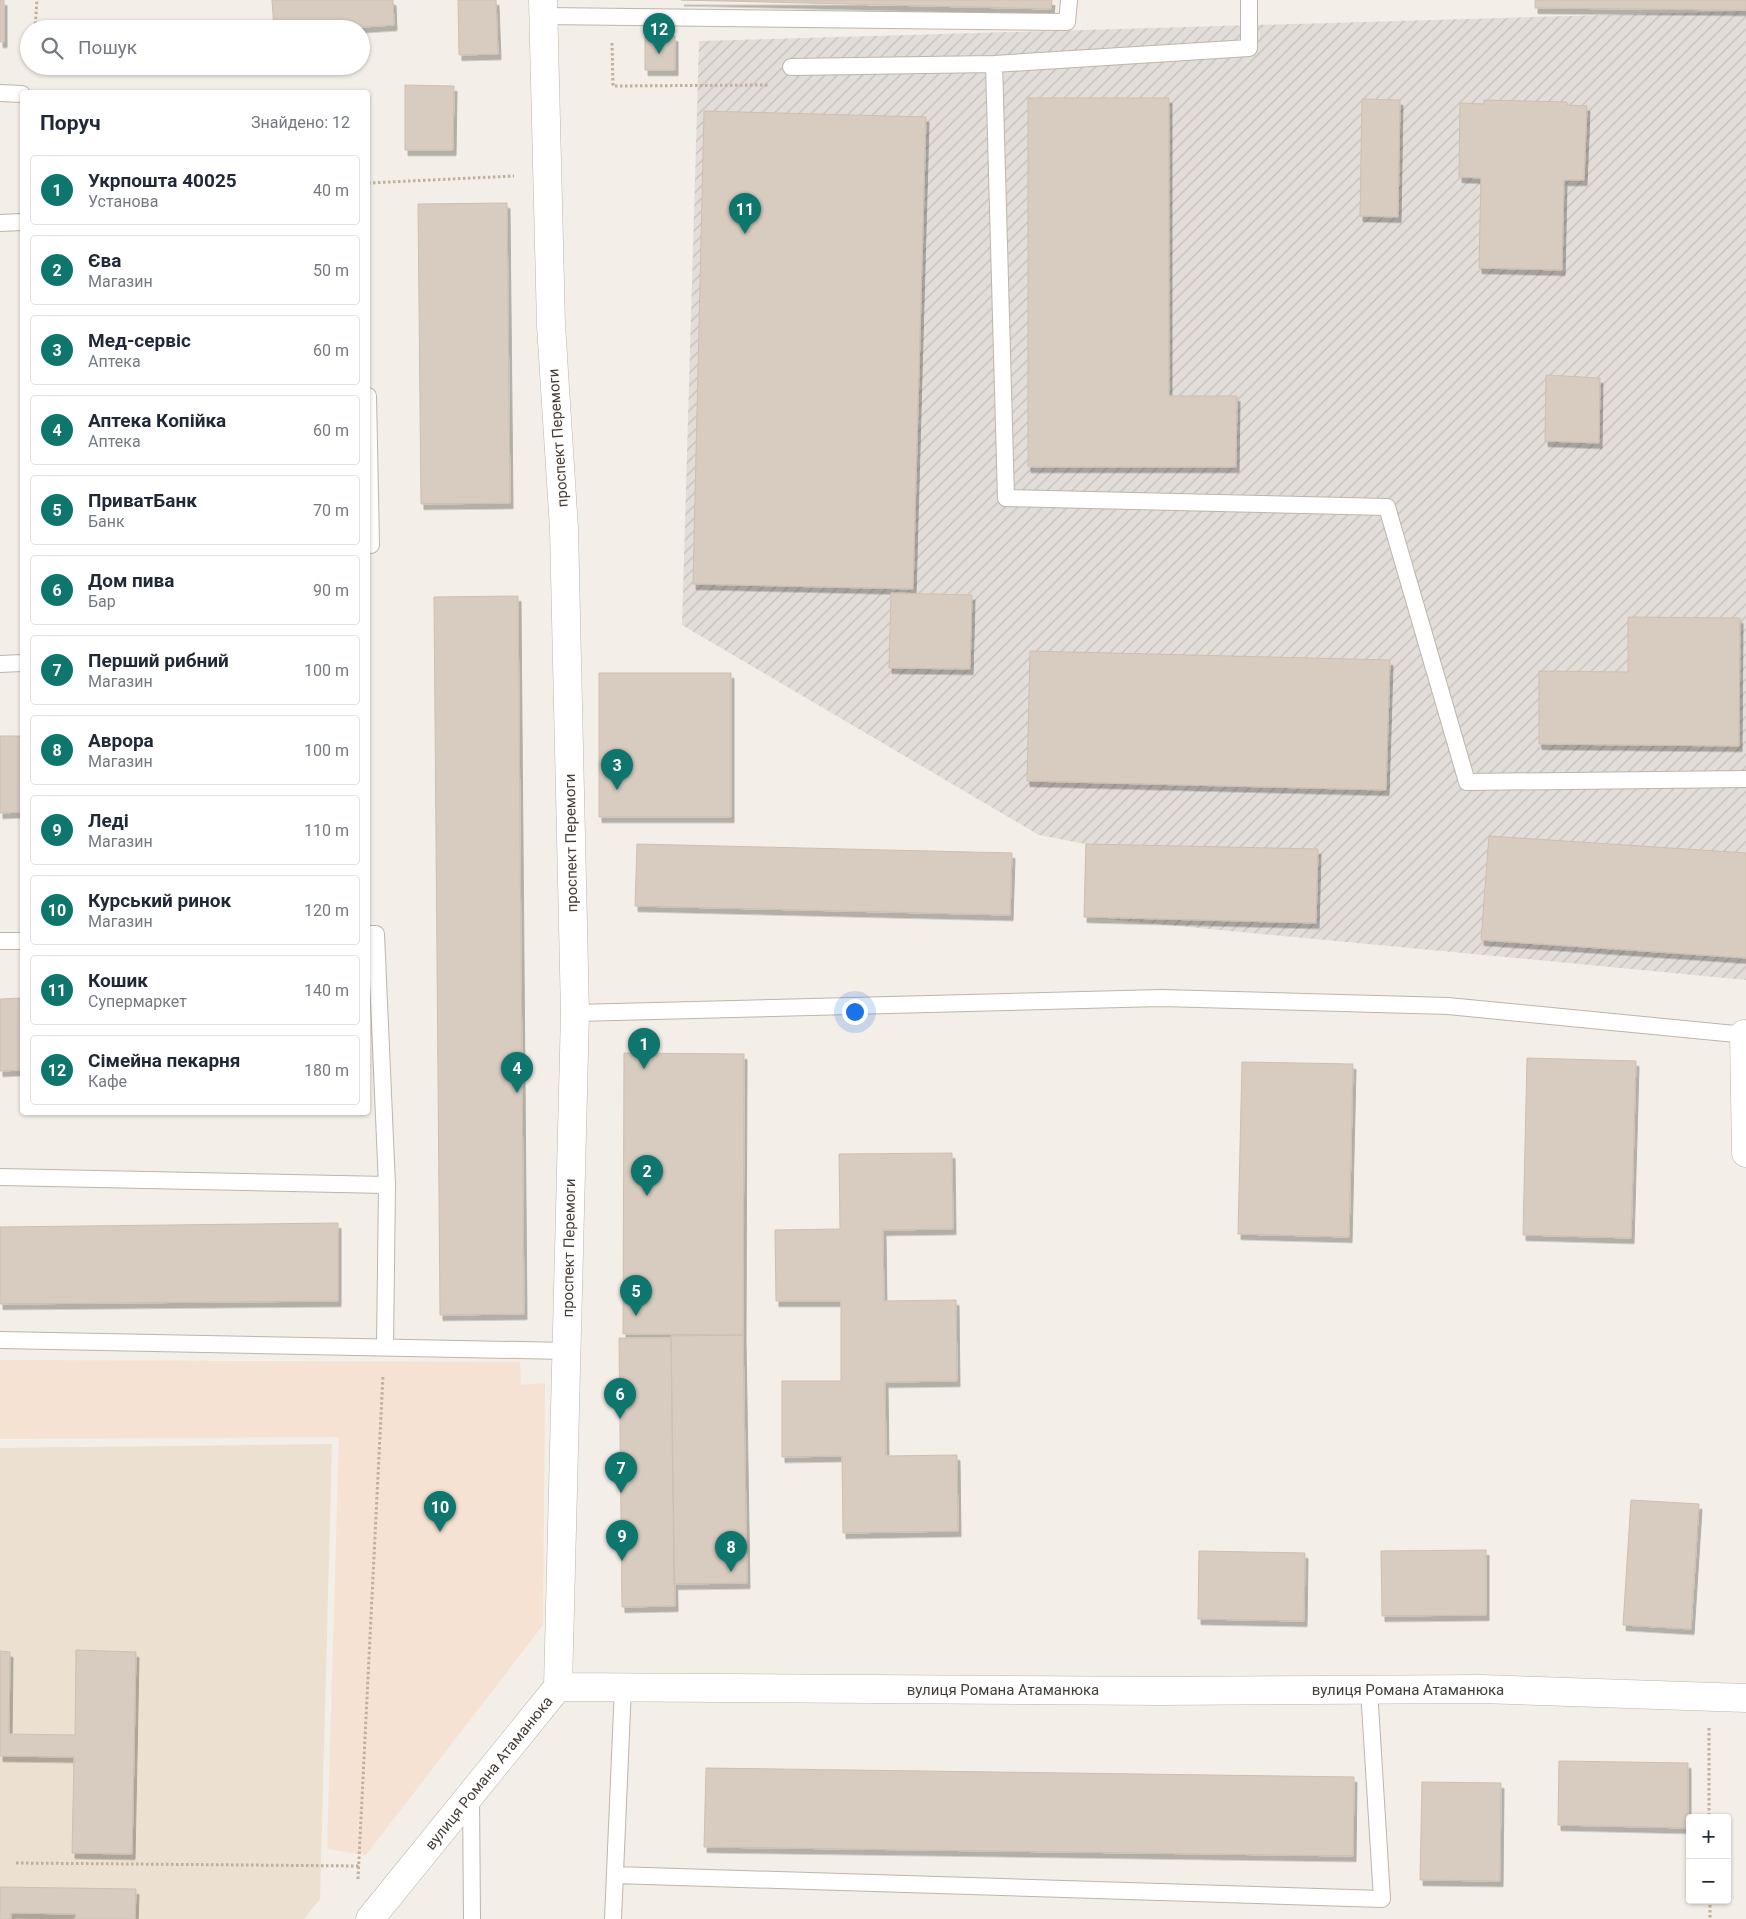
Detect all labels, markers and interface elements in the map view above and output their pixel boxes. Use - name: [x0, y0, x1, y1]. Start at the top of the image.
- pin: 12: [643, 13, 675, 54]
- search box: [20, 20, 370, 75]
- icon: search: [38, 34, 66, 62]
- text: Пошук: [78, 36, 137, 59]
- text: Поруч: [40, 111, 101, 135]
- text: Знайдено: 12: [251, 113, 350, 132]
- text: Укрпошта 40025: [88, 169, 237, 192]
- text: 1: [52, 181, 62, 200]
- text: 40 m: [313, 181, 349, 200]
- text: Установа: [88, 192, 158, 211]
- pin: 11: [729, 193, 761, 234]
- text: Єва: [88, 249, 121, 272]
- text: 2: [52, 261, 62, 280]
- text: 50 m: [313, 261, 349, 280]
- text: Магазин: [88, 272, 153, 291]
- text: Мед-сервіс: [88, 329, 191, 352]
- text: 3: [52, 341, 62, 360]
- text: 60 m: [313, 341, 349, 360]
- text: Аптека: [88, 352, 141, 371]
- street label: проспект Перемоги: [544, 368, 572, 508]
- text: Аптека Копійка: [88, 409, 226, 432]
- text: 4: [52, 421, 62, 440]
- text: 60 m: [313, 421, 349, 440]
- text: Аптека: [88, 432, 141, 451]
- text: ПриватБанк: [88, 489, 197, 512]
- text: 5: [52, 501, 62, 520]
- text: 70 m: [313, 501, 349, 520]
- text: Банк: [88, 512, 125, 531]
- text: Дом пива: [88, 569, 174, 592]
- text: 6: [52, 581, 62, 600]
- text: 90 m: [313, 581, 349, 600]
- text: Бар: [88, 592, 116, 611]
- text: Перший рибний: [88, 649, 229, 672]
- text: 7: [52, 661, 62, 680]
- text: 100 m: [304, 661, 349, 680]
- text: Магазин: [88, 672, 153, 691]
- text: Аврора: [88, 729, 154, 752]
- text: 8: [52, 741, 62, 760]
- text: 100 m: [304, 741, 349, 760]
- pin: 3: [601, 749, 633, 790]
- text: Магазин: [88, 752, 153, 771]
- street label: проспект Перемоги: [561, 773, 581, 913]
- text: Леді: [88, 809, 129, 832]
- text: 9: [52, 821, 62, 840]
- text: 110 m: [304, 821, 349, 840]
- text: Магазин: [88, 832, 153, 851]
- text: Курський ринок: [88, 889, 231, 912]
- text: 10: [48, 901, 66, 920]
- text: 120 m: [304, 901, 349, 920]
- text: Магазин: [88, 912, 153, 931]
- text: Кошик: [88, 969, 148, 992]
- text: 11: [48, 981, 66, 1000]
- text: 140 m: [304, 981, 349, 1000]
- text: Супермаркет: [88, 992, 187, 1011]
- your location: [842, 999, 868, 1025]
- pin: 1: [628, 1028, 660, 1069]
- text: Сімейна пекарня: [88, 1049, 241, 1072]
- pin: 4: [501, 1052, 533, 1093]
- text: 12: [48, 1061, 66, 1080]
- text: 180 m: [304, 1061, 349, 1080]
- text: Кафе: [88, 1072, 127, 1091]
- pin: 2: [631, 1155, 663, 1196]
- street label: проспект Перемоги: [559, 1178, 579, 1318]
- pin: 5: [620, 1275, 652, 1316]
- pin: 6: [604, 1378, 636, 1419]
- pin: 7: [605, 1452, 637, 1493]
- pin: 10: [424, 1491, 456, 1532]
- pin: 9: [606, 1520, 638, 1561]
- pin: 8: [715, 1531, 747, 1572]
- street label: вулиця Романа Атаманюка: [907, 1681, 1099, 1699]
- street label: вулиця Романа Атаманюка: [1312, 1681, 1504, 1699]
- street label: вулиця Романа Атаманюка: [421, 1693, 557, 1853]
- map controls: [1686, 1814, 1731, 1904]
- button: +: [1686, 1814, 1731, 1859]
- button: −: [1686, 1859, 1731, 1904]

